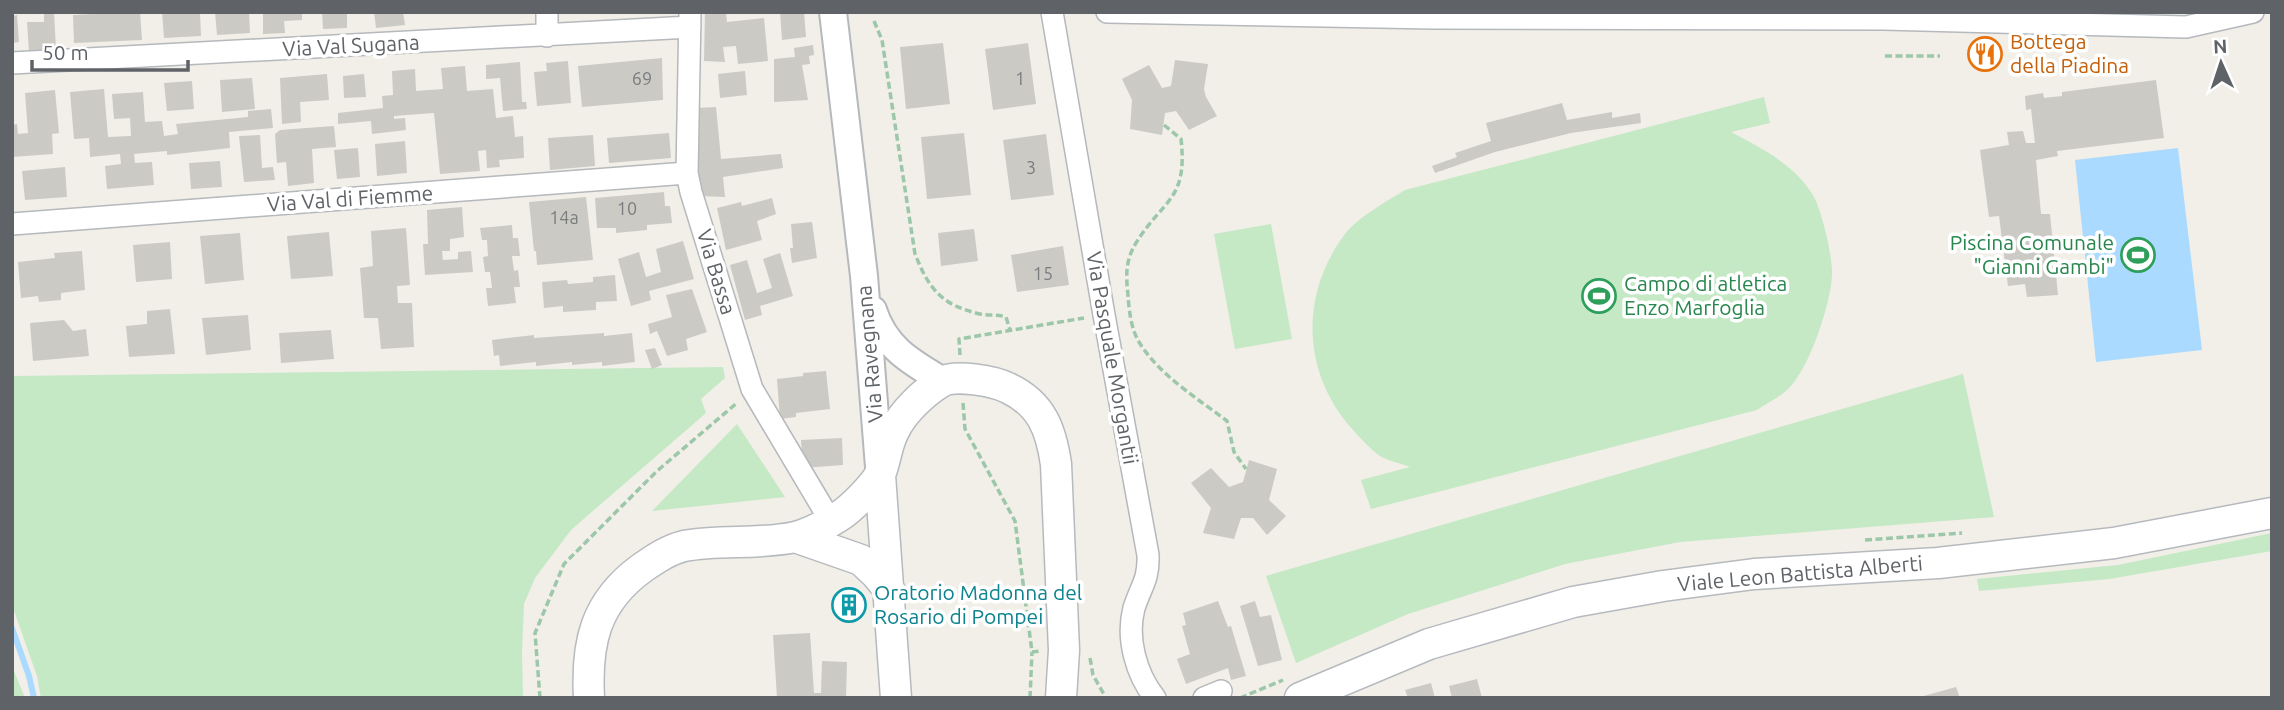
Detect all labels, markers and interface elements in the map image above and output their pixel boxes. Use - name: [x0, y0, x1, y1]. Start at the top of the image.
- scale bar: [32, 28, 187, 72]
- north arrow: [2186, 28, 2256, 98]
- street label: Via Val Sugana: [282, 29, 420, 61]
- place label: Bottega della Piadina: [2010, 29, 2129, 77]
- restaurant icon: Bottega della Piadina: [1966, 35, 2004, 73]
- text: N: [2212, 35, 2228, 57]
- text: 50 m: [42, 40, 89, 64]
- house number: 69: [632, 68, 652, 88]
- house number: 1: [1015, 68, 1025, 88]
- house number: 3: [1026, 157, 1036, 177]
- street label: Via Val di Fiemme: [266, 180, 434, 216]
- house number: 10: [617, 198, 637, 218]
- house number: 14a: [549, 207, 579, 227]
- street label: Via Bassa: [693, 226, 741, 317]
- place label: Piscina Comunale "Gianni Gambi": [1950, 230, 2114, 278]
- sports icon: Piscina Comunale "Gianni Gambi": [2119, 236, 2157, 274]
- street label: Via Pasquale Morgantii: [1082, 249, 1144, 466]
- house number: 15: [1033, 263, 1053, 283]
- place label: Campo di atletica Enzo Marfoglia: [1624, 271, 1787, 319]
- sports icon: Campo di atletica Enzo Marfoglia: [1580, 277, 1618, 315]
- street label: Via Ravegnana: [851, 284, 887, 424]
- street label: Viale Leon Battista Alberti: [1676, 550, 1924, 596]
- place label: Oratorio Madonna del Rosario di Pompei: [874, 580, 1082, 628]
- building icon: Oratorio Madonna del Rosario di Pompei: [830, 586, 868, 624]

